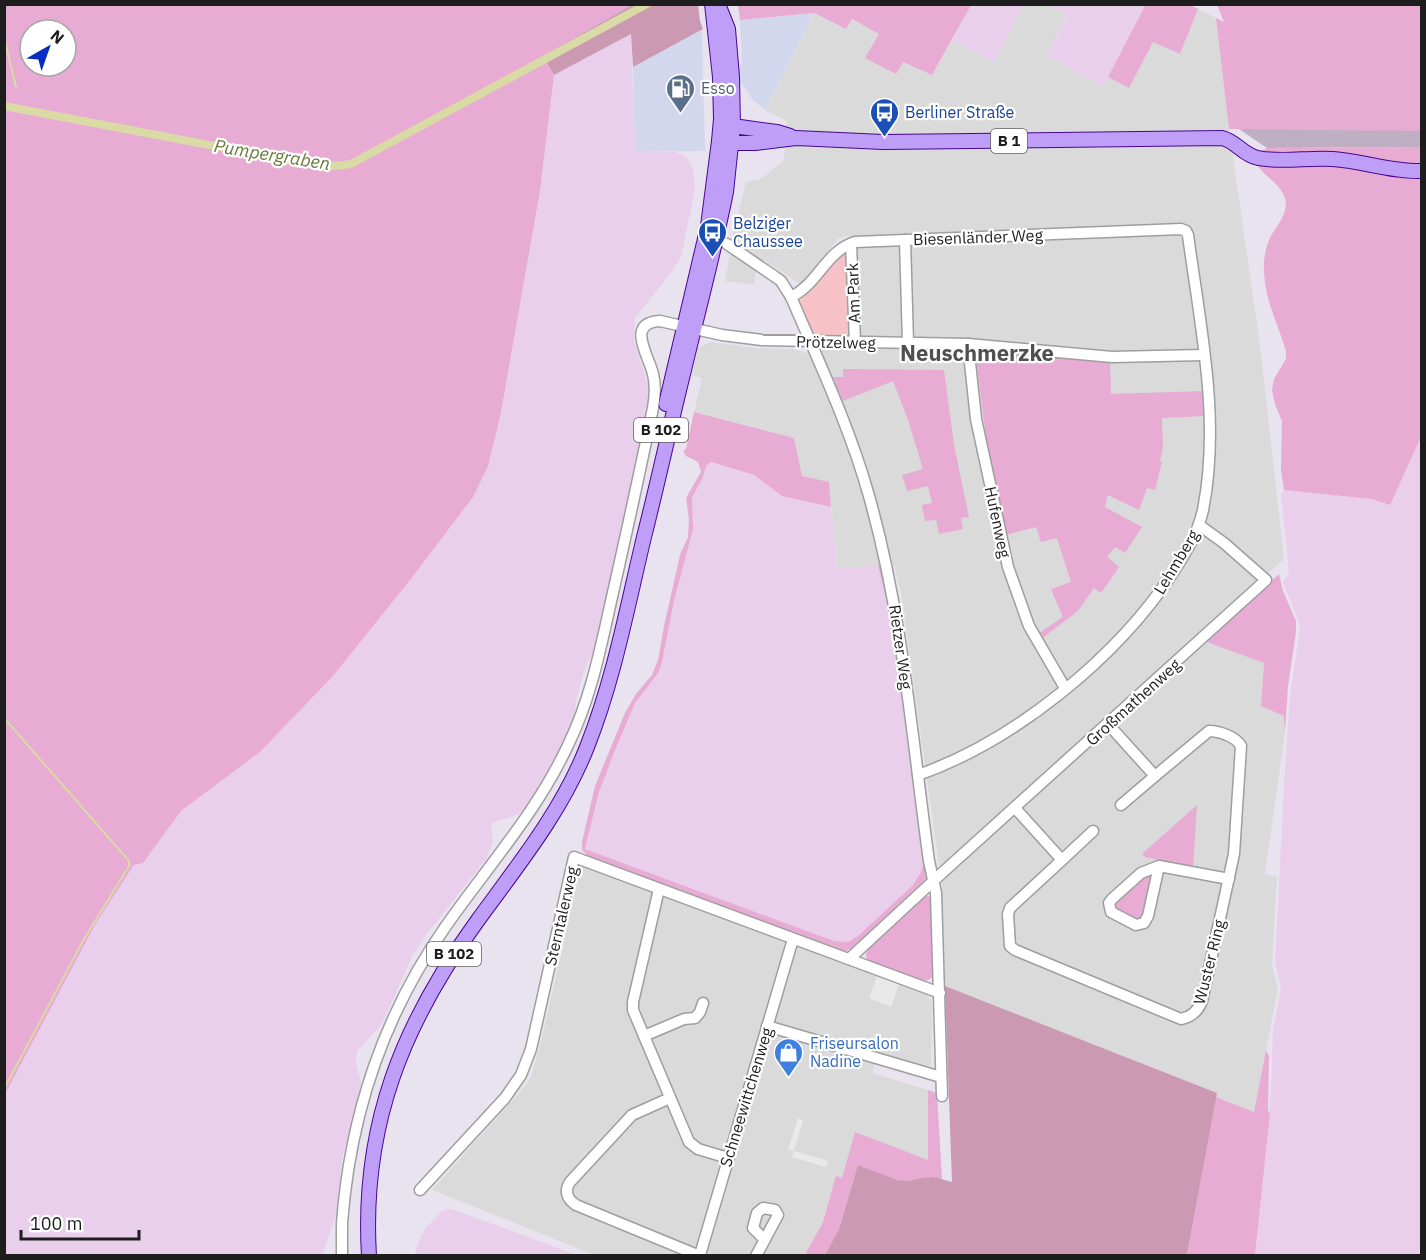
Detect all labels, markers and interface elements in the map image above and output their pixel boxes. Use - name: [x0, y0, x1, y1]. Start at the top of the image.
- north arrow: [18, 18, 78, 78]
- text: N: [47, 25, 69, 48]
- fuel station icon: Esso: [664, 72, 696, 114]
- place label: Esso: [701, 78, 735, 98]
- bus stop icon: Berliner Straße: [868, 96, 900, 138]
- place label: Berliner Straße: [905, 102, 1014, 122]
- road number: B 1: [991, 129, 1027, 153]
- water label: Pumpergraben: [212, 134, 332, 175]
- place label: Belziger Chaussee: [733, 213, 803, 251]
- bus stop icon: Belziger Chaussee: [696, 216, 728, 258]
- street label: Biesenländer Weg: [913, 225, 1044, 249]
- street label: Am Park: [842, 262, 864, 324]
- street label: Prötzelweg: [796, 331, 877, 353]
- district label: Neuschmerzke: [900, 338, 1054, 367]
- road number: B 102: [634, 418, 688, 442]
- street label: Hufenweg: [981, 484, 1015, 560]
- street label: Lehmberg: [1149, 526, 1203, 598]
- street label: Rietzer Weg: [885, 603, 917, 691]
- street label: Großmathenweg: [1082, 654, 1185, 750]
- street label: Sterntalerweg: [540, 864, 582, 968]
- street label: Wuster Ring: [1189, 917, 1229, 1006]
- road number: B 102: [427, 942, 481, 966]
- street label: Schneewittchenweg: [715, 1024, 777, 1169]
- place label: Friseursalon Nadine: [810, 1033, 899, 1071]
- shop icon: Friseursalon Nadine: [773, 1036, 805, 1078]
- scale bar: [21, 1203, 140, 1241]
- text: 100 m: [30, 1212, 82, 1235]

